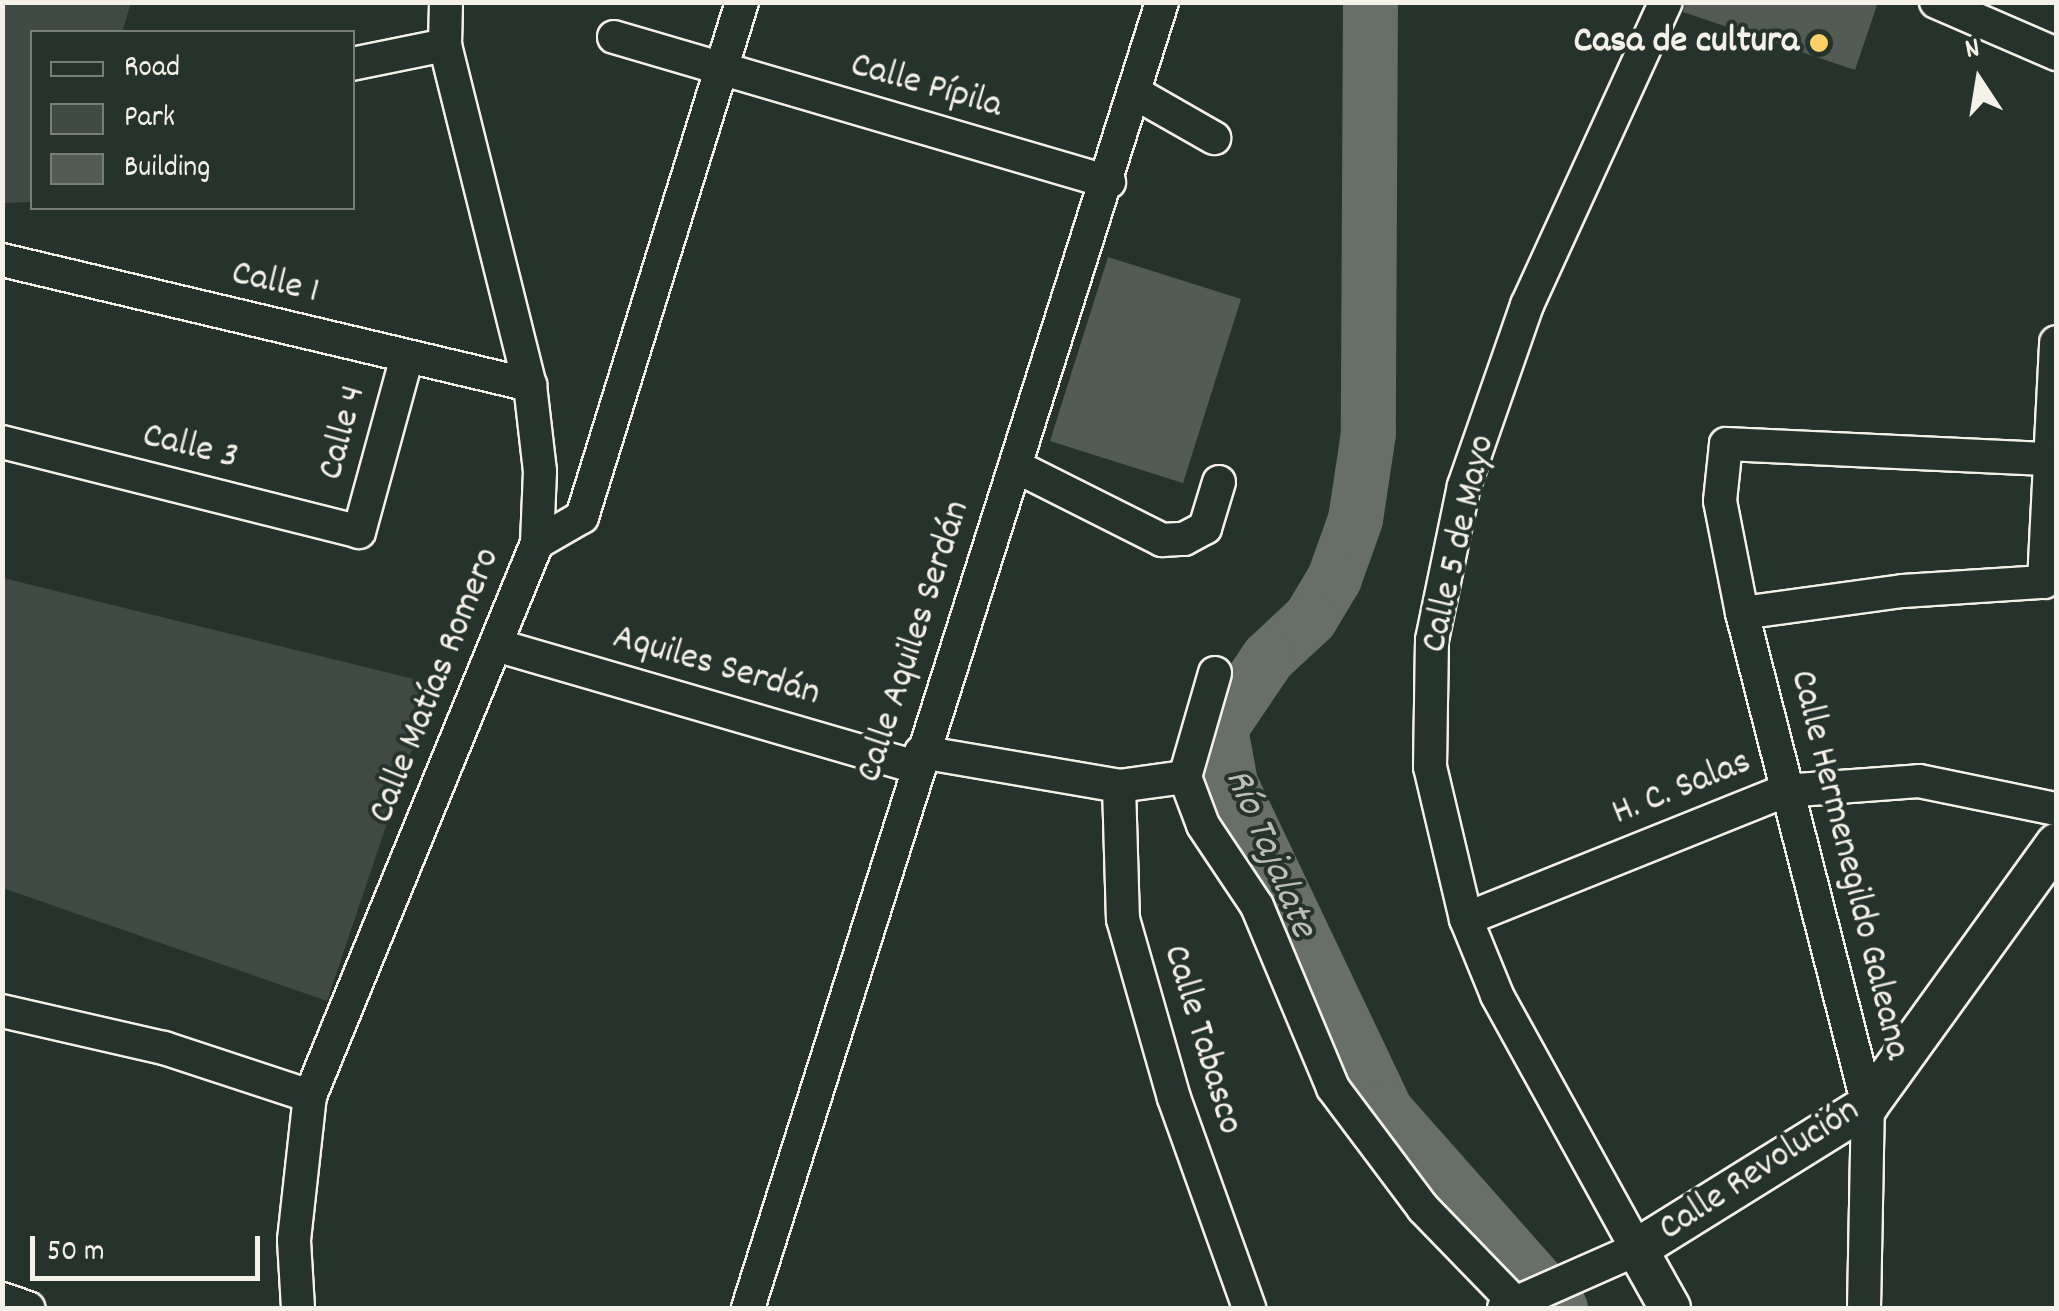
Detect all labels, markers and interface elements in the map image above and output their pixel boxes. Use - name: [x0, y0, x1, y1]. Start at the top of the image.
- place label: Casa de cultura: [1574, 20, 1799, 66]
- legend: [30, 30, 355, 210]
- north arrow: [1929, 30, 2029, 130]
- text: N: [1962, 30, 1984, 72]
- marker: Casa de cultura: [1808, 32, 1830, 54]
- street label: Calle Pípila: [845, 44, 1007, 130]
- text: Road: [124, 48, 180, 91]
- text: Park: [124, 98, 175, 141]
- text: Building: [124, 148, 210, 191]
- street label: Calle 1: [227, 252, 323, 316]
- street label: Calle 4: [310, 381, 378, 485]
- street label: Calle 3: [137, 414, 243, 482]
- street label: Calle 5 de Mayo: [1413, 431, 1507, 657]
- street label: Calle Aquiles Serdán: [848, 495, 982, 789]
- street label: Calle Matías Romero: [360, 542, 512, 830]
- street label: Aquiles Serdán: [607, 616, 825, 718]
- street label: Calle Hermenegildo Galeana: [1778, 666, 1918, 1064]
- street label: H. C. Salas: [1606, 741, 1758, 837]
- water label: Río Tajalate: [1211, 762, 1325, 946]
- street label: Calle Tabasco: [1151, 940, 1251, 1140]
- street label: Calle Revolución: [1651, 1089, 1869, 1253]
- scale bar: [35, 1216, 265, 1278]
- text: 50 m: [47, 1232, 105, 1275]

